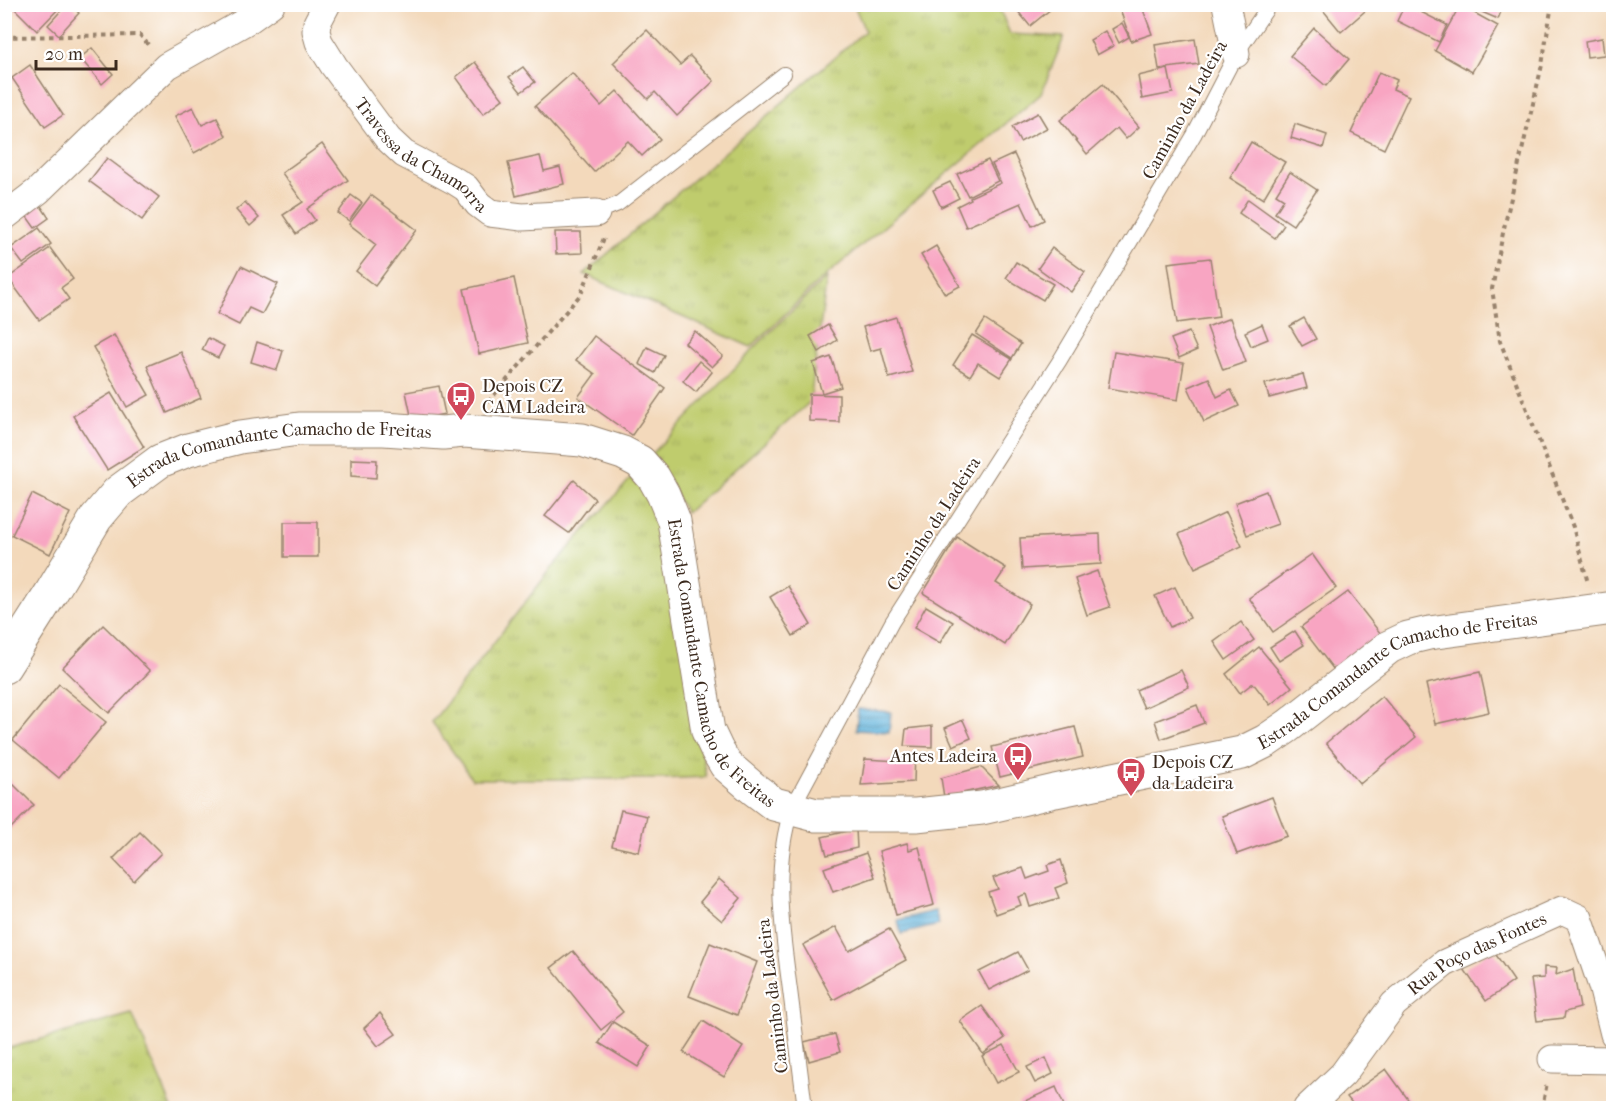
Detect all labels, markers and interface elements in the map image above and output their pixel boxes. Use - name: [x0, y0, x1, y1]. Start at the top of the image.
- scale bar: [36, 33, 116, 71]
- street label: Caminho da Ladeira: [1138, 36, 1232, 183]
- text: 20 m: [45, 44, 83, 65]
- street label: Travessa da Chamorra: [350, 93, 491, 218]
- place label: Depois CZ CAM Ladeira: [482, 376, 586, 418]
- bus stop icon: Depois CZ CAM Ladeira: [445, 380, 477, 422]
- street label: Estrada Comandante Camacho de Freitas: [123, 418, 433, 492]
- street label: Caminho da Ladeira: [883, 453, 985, 595]
- street label: Estrada Comandante Camacho de Freitas: [663, 517, 780, 812]
- street label: Estrada Comandante Camacho de Freitas: [1254, 608, 1539, 754]
- bus stop icon: Antes Ladeira: [1002, 740, 1034, 782]
- place label: Antes Ladeira: [889, 746, 998, 767]
- place label: Depois CZ da Ladeira: [1152, 752, 1234, 794]
- bus stop icon: Depois CZ da Ladeira: [1115, 756, 1147, 798]
- street label: Rua Poço das Fontes: [1403, 908, 1550, 1000]
- street label: Caminho da Ladeira: [753, 917, 793, 1074]

